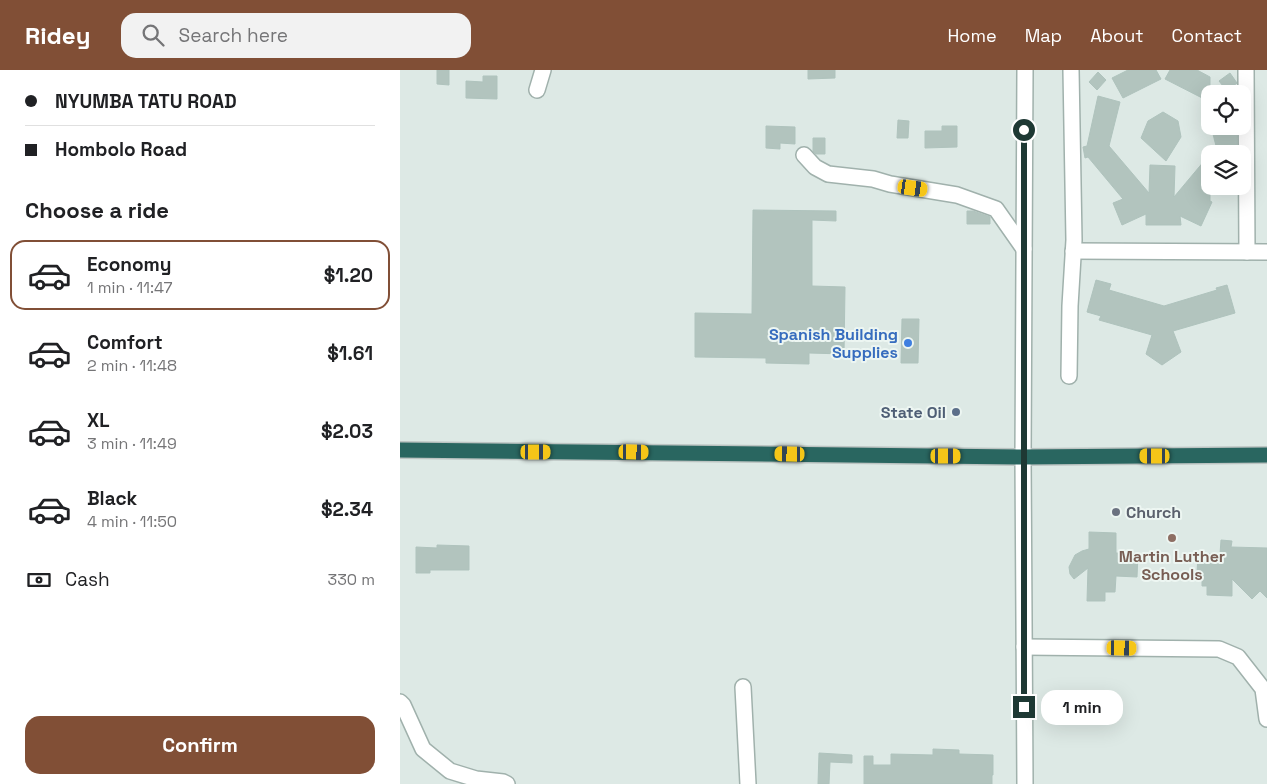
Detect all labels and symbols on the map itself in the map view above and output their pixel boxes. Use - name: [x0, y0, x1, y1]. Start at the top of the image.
- route start: [1013, 119, 1035, 141]
- car: [897, 178, 928, 198]
- place label: Spanish Building Supplies: [769, 324, 898, 363]
- marker: Spanish Building Supplies: [902, 337, 914, 349]
- place label: State Oil: [881, 402, 946, 423]
- marker: State Oil: [950, 406, 962, 418]
- car: [618, 444, 649, 460]
- car: [521, 445, 551, 460]
- car: [774, 446, 805, 462]
- car: [931, 449, 961, 464]
- car: [1140, 449, 1170, 464]
- place label: Church: [1126, 502, 1181, 523]
- marker: Church: [1110, 506, 1122, 518]
- marker: Martin Luther Schools: [1166, 532, 1178, 544]
- place label: Martin Luther Schools: [1119, 546, 1225, 585]
- car: [1106, 640, 1137, 656]
- callout: 1 min: [1042, 690, 1124, 724]
- route end: [1013, 696, 1035, 718]

